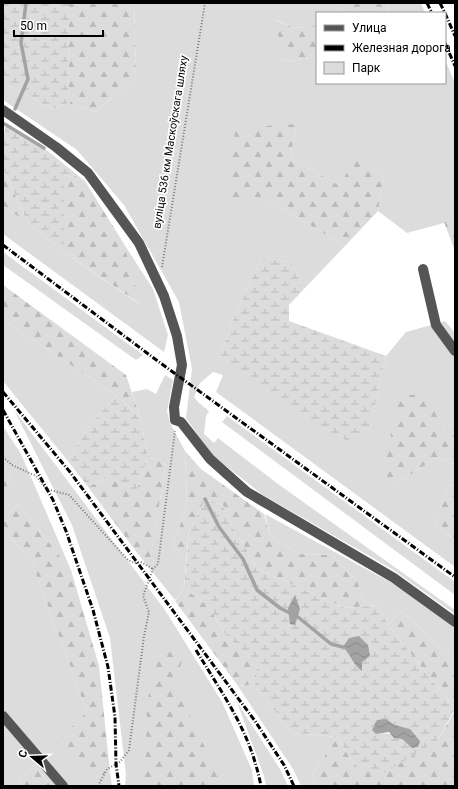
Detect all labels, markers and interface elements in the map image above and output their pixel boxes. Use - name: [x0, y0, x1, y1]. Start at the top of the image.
- scale bar: [14, 12, 103, 38]
- legend: [316, 12, 446, 84]
- text: 50 m: [20, 19, 47, 33]
- text: Улица: [352, 21, 387, 35]
- text: Железная дорога: [352, 41, 451, 55]
- street label: вуліца 536 км Маскоўскага шляху: [150, 54, 191, 230]
- text: Парк: [352, 61, 381, 75]
- north arrow: [12, 737, 52, 777]
- text: С: [16, 748, 30, 759]

